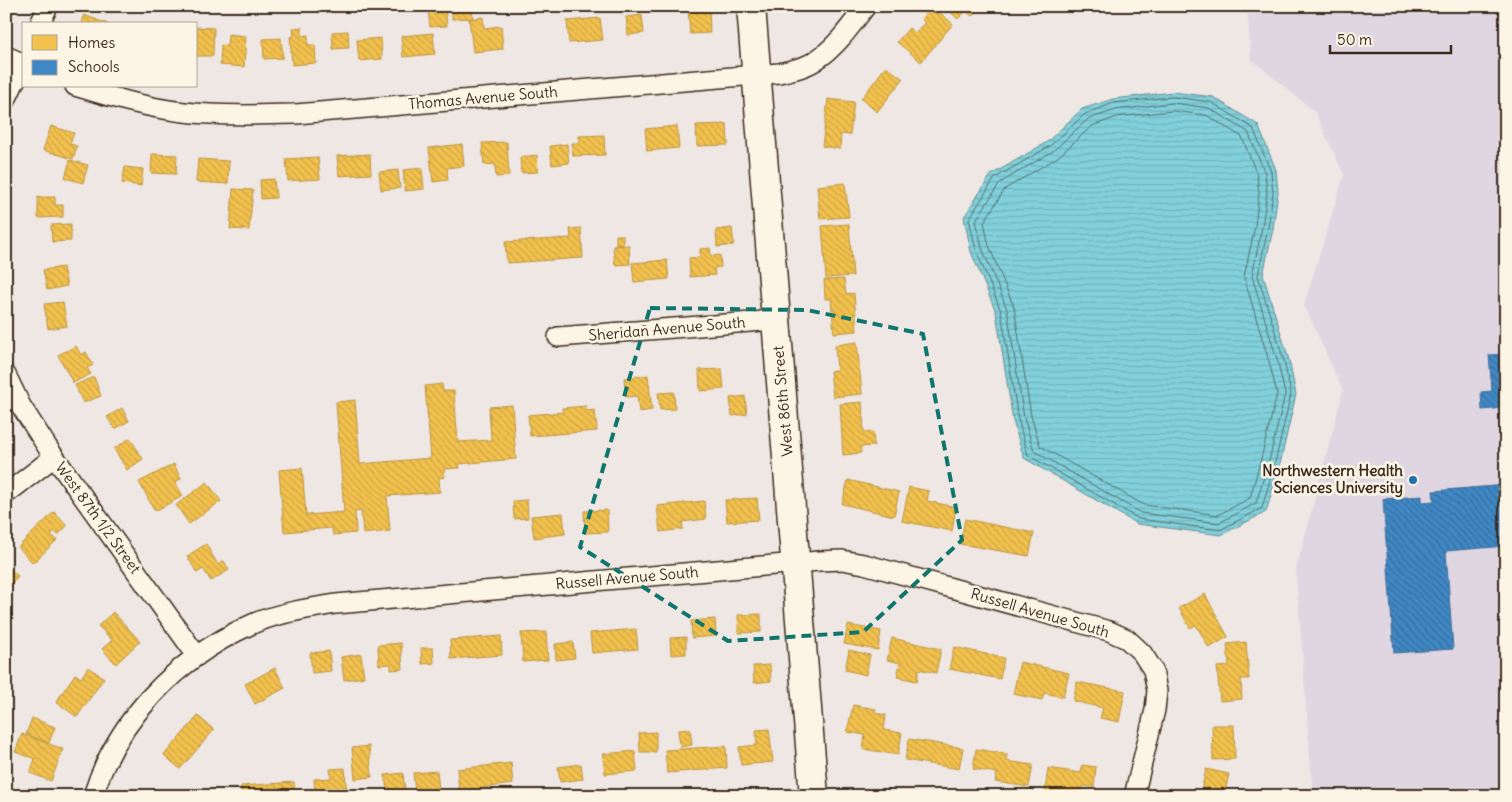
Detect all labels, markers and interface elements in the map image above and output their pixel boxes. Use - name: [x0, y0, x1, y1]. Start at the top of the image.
- legend: [22, 22, 198, 88]
- scale bar: [1330, 22, 1451, 54]
- text: 50 m: [1337, 30, 1372, 49]
- text: Homes: [68, 33, 115, 52]
- text: Schools: [68, 57, 120, 76]
- street label: Thomas Avenue South: [407, 81, 559, 114]
- street label: Sheridan Avenue South: [588, 312, 746, 345]
- street label: West 86th Street: [768, 345, 797, 457]
- street label: West 87th 1/2 Street: [52, 458, 145, 577]
- place label: Northwestern Health Sciences University: [1262, 461, 1403, 498]
- marker: Northwestern Health Sciences University: [1407, 474, 1419, 486]
- street label: Russell Avenue South: [555, 562, 700, 593]
- street label: Russell Avenue South: [969, 584, 1112, 641]

